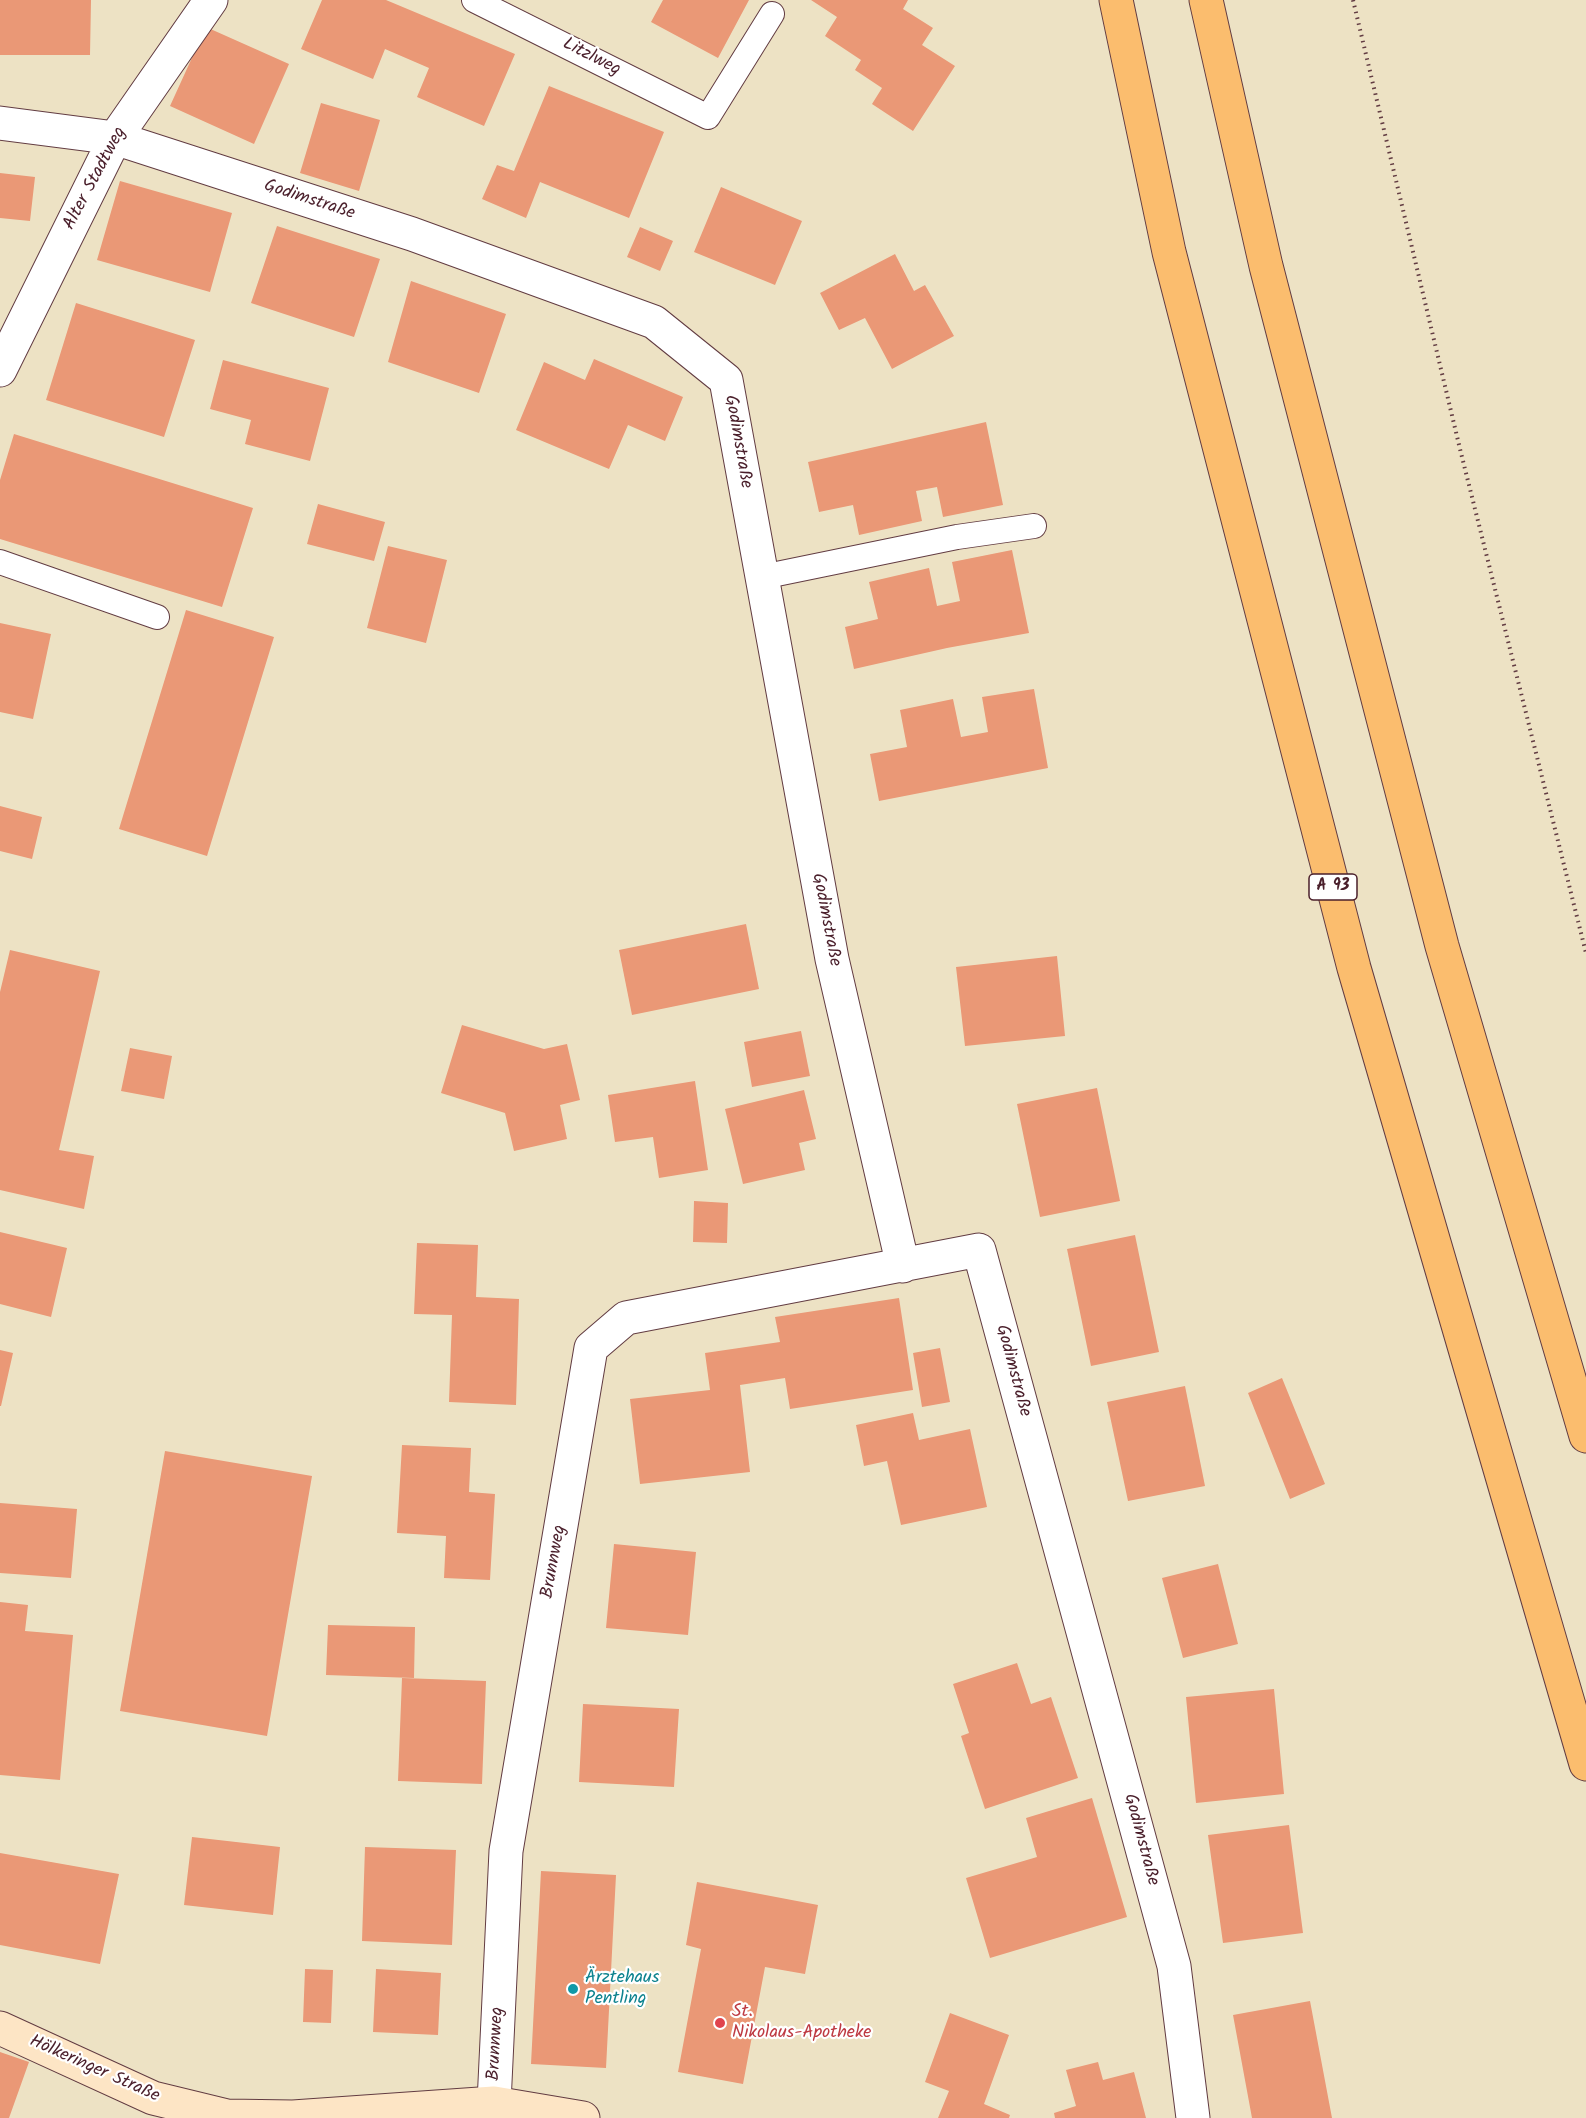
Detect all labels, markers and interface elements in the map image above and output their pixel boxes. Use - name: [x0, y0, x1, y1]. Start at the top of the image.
- street label: Litzlweg: [558, 34, 624, 82]
- street label: Alter Stadtweg: [60, 124, 132, 234]
- street label: Godimstraße: [261, 176, 357, 226]
- street label: Godimstraße: [718, 394, 756, 490]
- street label: Godimstraße: [805, 872, 845, 968]
- road number: A 93: [1309, 874, 1357, 900]
- street label: Godimstraße: [989, 1323, 1035, 1419]
- street label: Brunnweg: [538, 1524, 572, 1600]
- street label: Godimstraße: [1117, 1792, 1163, 1888]
- place label: Ärztehaus Pentling: [585, 1968, 659, 2010]
- marker: Ärztehaus Pentling: [566, 1982, 580, 1996]
- place label: St. Nikolaus-Apotheke: [732, 2002, 871, 2044]
- street label: Brunnweg: [484, 2006, 510, 2082]
- marker: St. Nikolaus-Apotheke: [713, 2016, 727, 2030]
- street label: Hölkeringer Straße: [25, 2032, 163, 2108]

